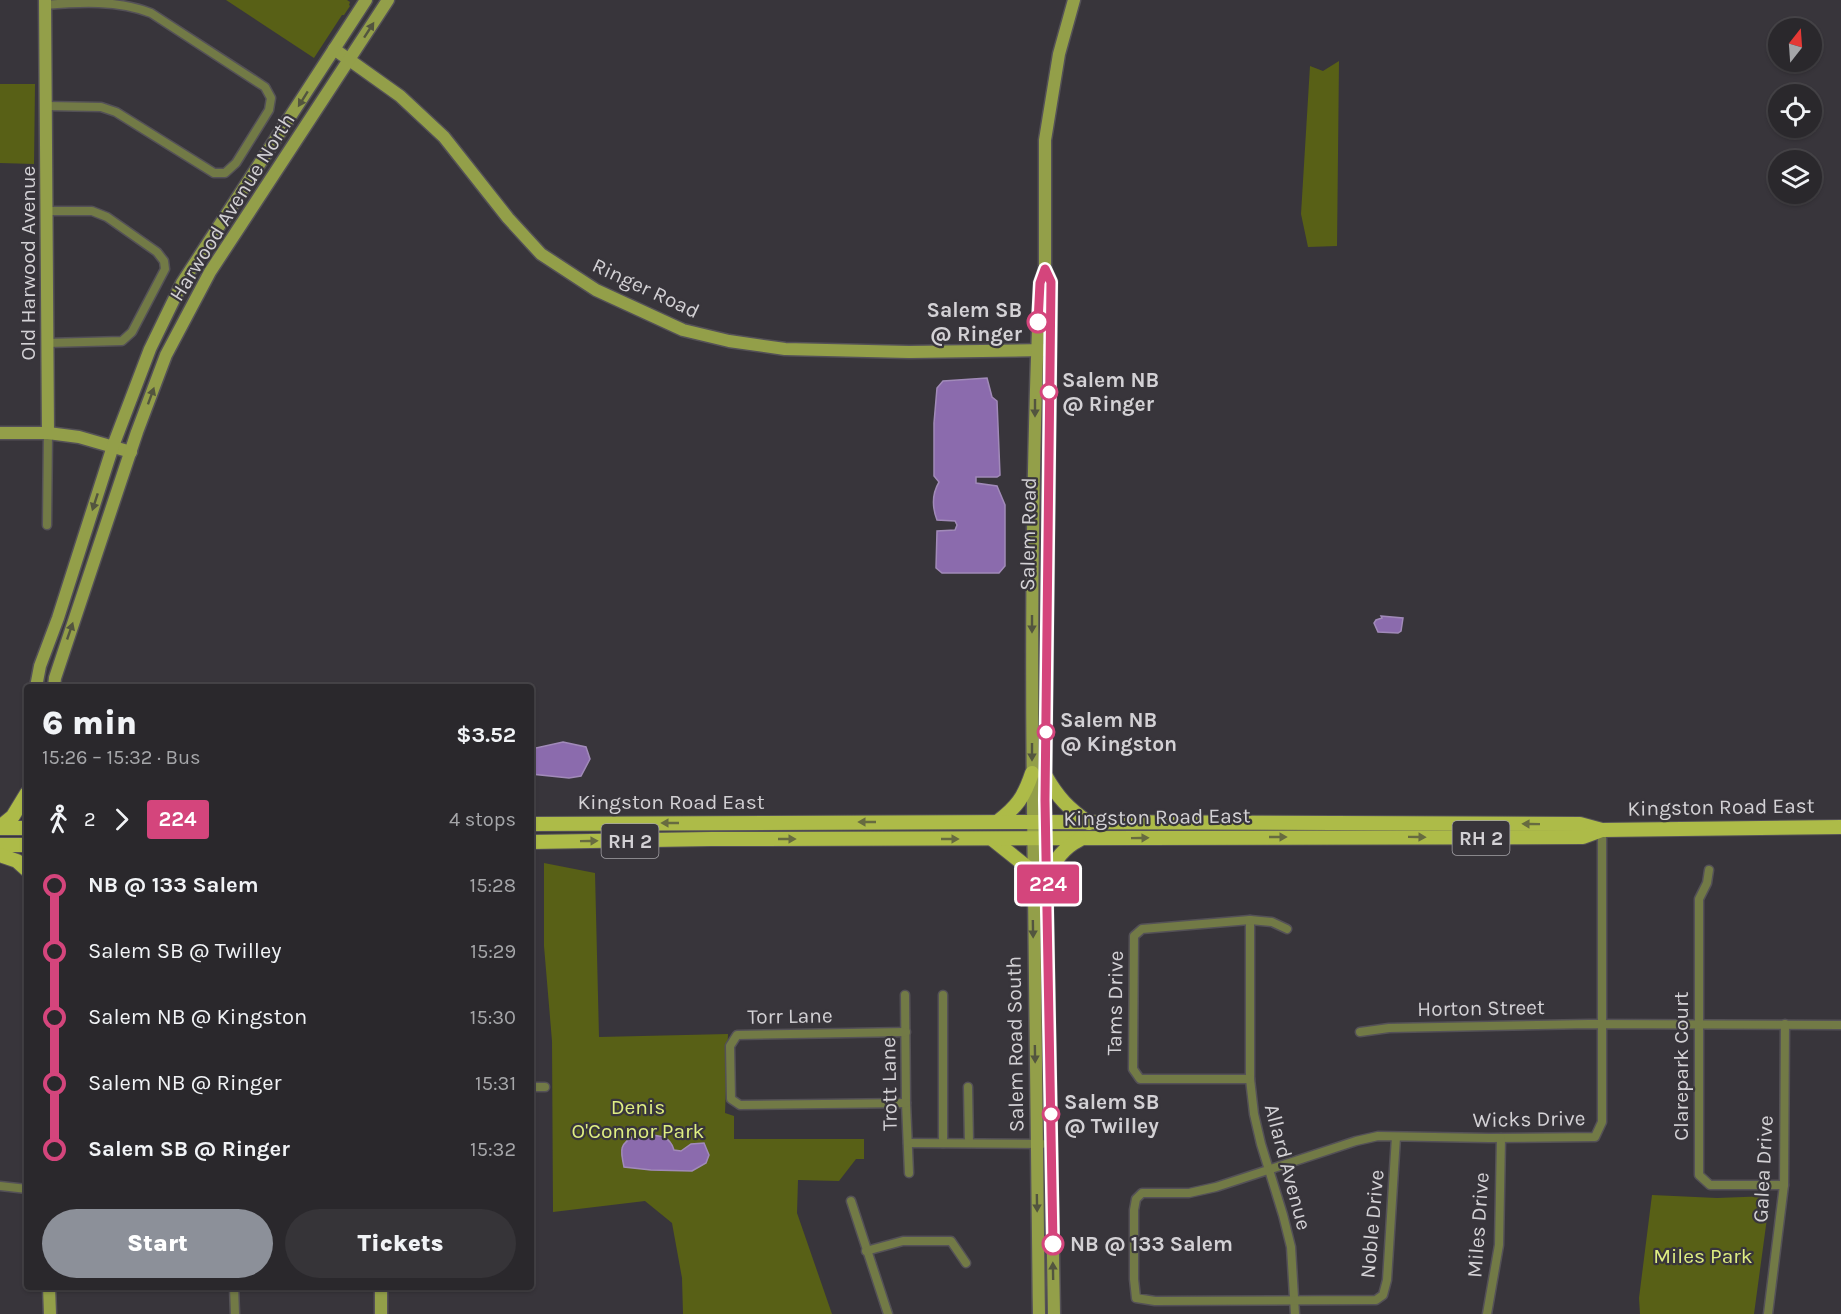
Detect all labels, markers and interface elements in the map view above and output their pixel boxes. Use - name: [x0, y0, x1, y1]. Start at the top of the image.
- north arrow: [1768, 18, 1822, 72]
- map controls: [1768, 18, 1822, 204]
- one-way arrow: [363, 22, 374, 38]
- button: locate: [1768, 84, 1822, 138]
- one-way arrow: [298, 91, 309, 107]
- street label: Harwood Avenue North: [164, 109, 300, 305]
- button: layers: [1768, 150, 1822, 204]
- street label: Old Harwood Avenue: [16, 166, 40, 360]
- street label: Ringer Road: [589, 253, 703, 323]
- place label: Salem SB @ Ringer: [927, 298, 1023, 346]
- marker: Salem SB @ Ringer: [1027, 311, 1049, 333]
- place label: Salem NB @ Ringer: [1062, 368, 1159, 416]
- marker: Salem NB @ Ringer: [1040, 383, 1058, 401]
- one-way arrow: [146, 387, 156, 405]
- one-way arrow: [1030, 399, 1040, 418]
- street label: Salem Road: [1015, 477, 1041, 591]
- one-way arrow: [90, 493, 99, 511]
- one-way arrow: [1027, 615, 1037, 634]
- one-way arrow: [66, 622, 76, 640]
- text: 6 min: [42, 704, 137, 742]
- place label: Salem NB @ Kingston: [1060, 708, 1177, 756]
- text: $3.52: [456, 722, 516, 748]
- marker: Salem NB @ Kingston: [1037, 723, 1055, 741]
- one-way arrow: [1027, 742, 1037, 761]
- text: 15:26 – 15:32 · Bus: [42, 746, 201, 769]
- street label: Kingston Road East: [577, 790, 765, 814]
- street label: Kingston Road East: [1627, 793, 1815, 821]
- icon: walk: [42, 803, 75, 836]
- icon: forward: [105, 803, 138, 836]
- street label: Kingston Road East: [1063, 803, 1251, 831]
- text: 224: [159, 807, 197, 831]
- text: 2: [84, 808, 96, 831]
- text: 4 stops: [449, 808, 516, 831]
- one-way arrow: [858, 817, 877, 827]
- one-way arrow: [660, 818, 679, 828]
- one-way arrow: [1521, 819, 1540, 829]
- road number: RH 2: [1452, 821, 1510, 855]
- road number: RH 2: [602, 824, 658, 858]
- one-way arrow: [1269, 832, 1288, 842]
- one-way arrow: [1407, 832, 1426, 842]
- one-way arrow: [1130, 833, 1149, 843]
- one-way arrow: [778, 834, 797, 844]
- one-way arrow: [940, 834, 959, 844]
- one-way arrow: [580, 836, 599, 846]
- line badge: 224: [1014, 864, 1082, 904]
- text: NB @ 133 Salem: [88, 872, 259, 898]
- text: 224: [1029, 872, 1067, 896]
- text: 15:28: [470, 874, 516, 897]
- one-way arrow: [1028, 920, 1038, 939]
- text: Salem SB @ Twilley: [88, 938, 282, 964]
- text: 15:29: [470, 940, 516, 963]
- street label: Tams Drive: [1102, 950, 1128, 1056]
- street label: Salem Road South: [1001, 956, 1029, 1132]
- street label: Clarepark Court: [1669, 991, 1693, 1141]
- street label: Horton Street: [1417, 995, 1545, 1021]
- street label: Torr Lane: [747, 1003, 833, 1029]
- text: Salem NB @ Kingston: [88, 1004, 307, 1030]
- text: 15:30: [470, 1006, 516, 1029]
- street label: Trott Lane: [876, 1037, 902, 1131]
- one-way arrow: [1030, 1044, 1039, 1063]
- text: Salem NB @ Ringer: [88, 1070, 281, 1096]
- text: 15:31: [475, 1072, 516, 1095]
- place label: Salem SB @ Twilley: [1064, 1090, 1159, 1138]
- park label: Denis O'Connor Park: [572, 1095, 705, 1143]
- street label: Allard Avenue: [1260, 1101, 1316, 1233]
- marker: Salem SB @ Twilley: [1042, 1105, 1060, 1123]
- street label: Wicks Drive: [1472, 1106, 1586, 1132]
- street label: Galea Drive: [1748, 1115, 1778, 1223]
- text: Salem SB @ Ringer: [88, 1136, 290, 1162]
- text: 15:32: [470, 1138, 516, 1161]
- street label: Noble Drive: [1355, 1169, 1389, 1279]
- street label: Miles Drive: [1462, 1171, 1494, 1279]
- one-way arrow: [1032, 1193, 1042, 1212]
- button: Start: [42, 1209, 273, 1278]
- button: Tickets: [285, 1209, 516, 1278]
- place label: NB @ 133 Salem: [1070, 1232, 1233, 1256]
- marker: NB @ 133 Salem: [1042, 1233, 1064, 1255]
- park label: Miles Park: [1653, 1244, 1753, 1268]
- one-way arrow: [1048, 1262, 1058, 1281]

